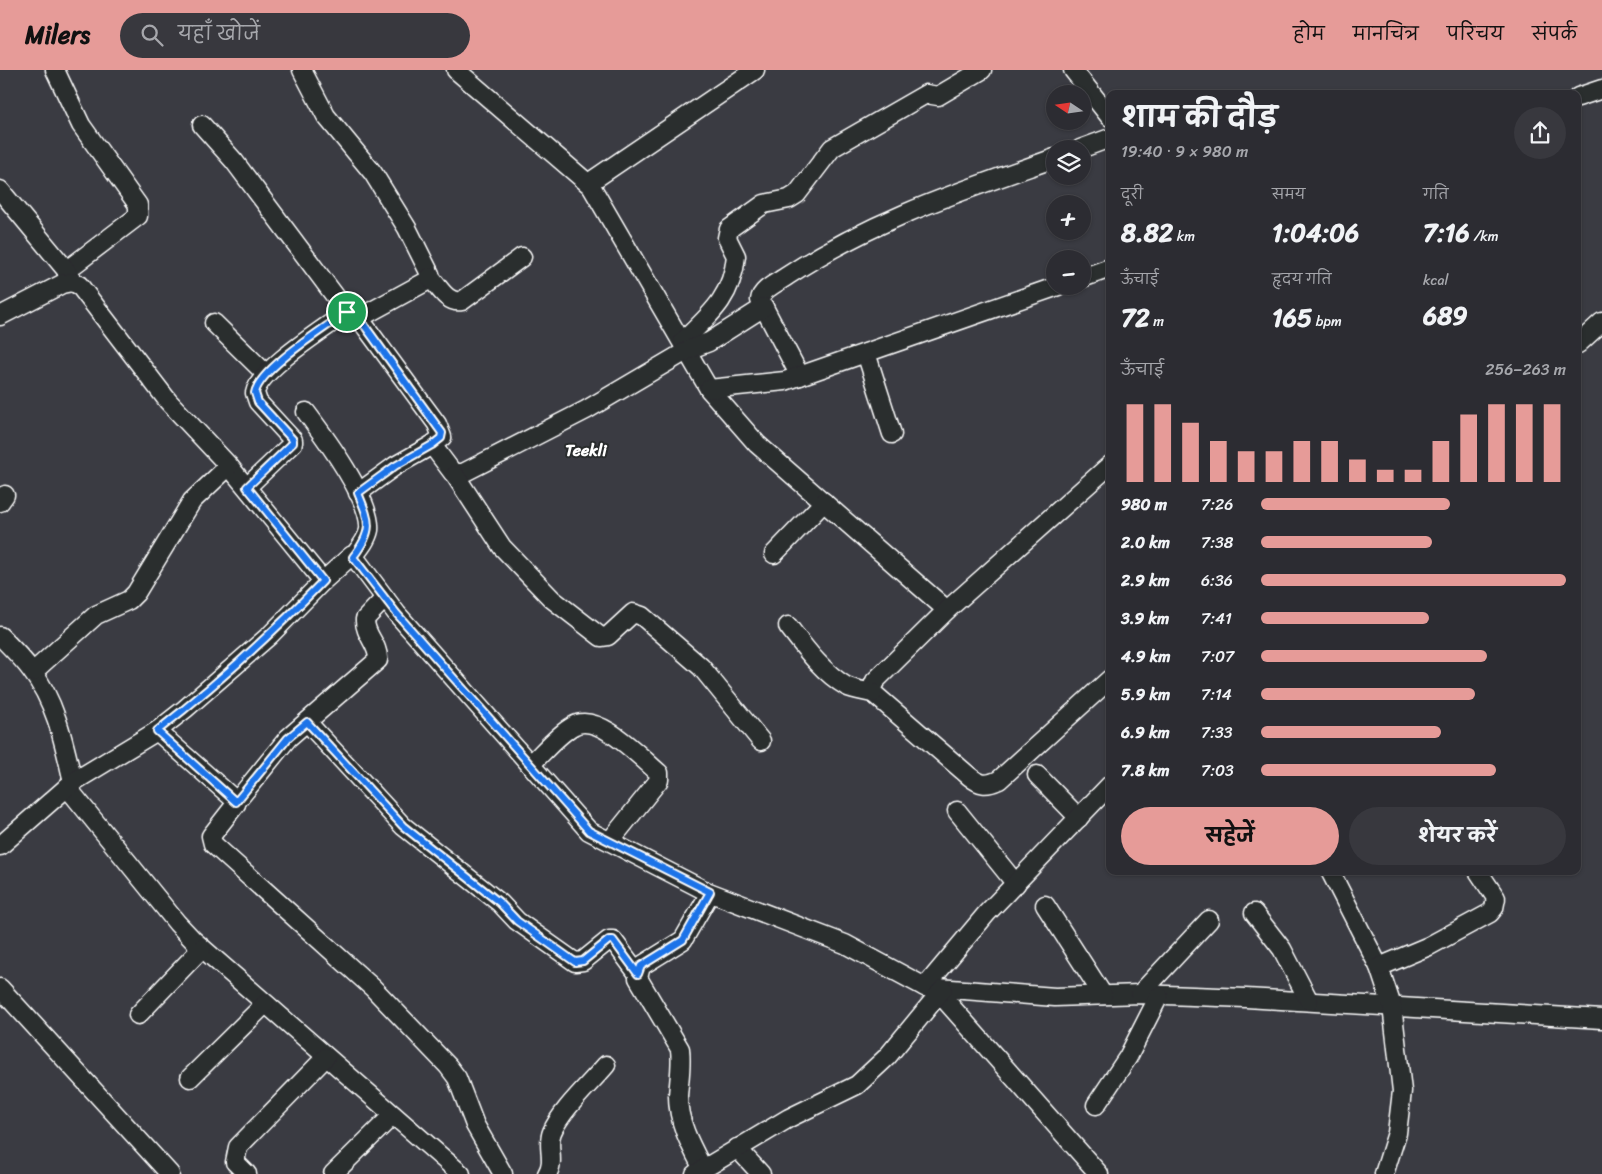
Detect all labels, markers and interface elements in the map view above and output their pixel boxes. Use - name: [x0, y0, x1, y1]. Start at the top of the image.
- search box: [120, 13, 470, 58]
- text: Milers: [25, 14, 90, 56]
- text: यहाँ खोजें: [178, 17, 260, 50]
- text: होम: [1293, 18, 1325, 50]
- text: मानचित्र: [1353, 18, 1419, 50]
- text: परिचय: [1447, 18, 1504, 50]
- text: संपर्क: [1532, 18, 1577, 50]
- icon: search: [138, 21, 166, 49]
- north arrow: [1046, 85, 1091, 130]
- map controls: [1046, 85, 1091, 295]
- text: शाम की दौड़: [1121, 93, 1277, 142]
- button: share: [1514, 107, 1566, 159]
- text: 19:40 · 9 × 980 m: [1121, 137, 1248, 166]
- button: layers: [1046, 140, 1091, 185]
- text: दूरी: [1121, 182, 1143, 207]
- text: समय: [1272, 182, 1305, 207]
- text: गति: [1423, 182, 1448, 207]
- button: +: [1046, 195, 1091, 240]
- text: 8.82: [1121, 210, 1173, 255]
- text: 1:04:06: [1272, 210, 1359, 255]
- text: 7:16: [1423, 210, 1470, 255]
- text: km: [1173, 224, 1195, 249]
- text: /km: [1470, 224, 1499, 249]
- button: −: [1046, 250, 1091, 295]
- text: ऊँचाई: [1121, 267, 1159, 292]
- text: हृदय गति: [1272, 267, 1332, 292]
- text: kcal: [1423, 268, 1448, 293]
- pin: [326, 291, 368, 333]
- text: 689: [1423, 293, 1468, 338]
- text: 72: [1121, 295, 1150, 340]
- text: 165: [1272, 295, 1312, 340]
- icon: arrive: [333, 298, 361, 326]
- text: m: [1150, 309, 1164, 334]
- text: bpm: [1312, 309, 1342, 334]
- text: ऊँचाई: [1121, 355, 1164, 384]
- text: 256–263 m: [1485, 355, 1566, 384]
- district label: Teekli: [565, 436, 607, 465]
- text: 980 m: [1121, 490, 1167, 519]
- text: 7:26: [1201, 490, 1233, 519]
- text: 2.0 km: [1121, 528, 1170, 557]
- text: 7:38: [1201, 528, 1233, 557]
- text: 2.9 km: [1121, 566, 1170, 595]
- text: 6:36: [1201, 566, 1233, 595]
- text: 3.9 km: [1121, 604, 1169, 633]
- text: 7:41: [1201, 604, 1232, 633]
- text: 4.9 km: [1121, 642, 1171, 671]
- text: 7:07: [1201, 642, 1234, 671]
- text: 5.9 km: [1121, 680, 1170, 709]
- text: 7:14: [1201, 680, 1232, 709]
- text: 6.9 km: [1121, 718, 1170, 747]
- text: 7:33: [1201, 718, 1233, 747]
- text: 7.8 km: [1121, 756, 1170, 785]
- text: 7:03: [1201, 756, 1234, 785]
- button: सहेजें: [1121, 807, 1339, 865]
- button: शेयर करें: [1349, 807, 1566, 865]

